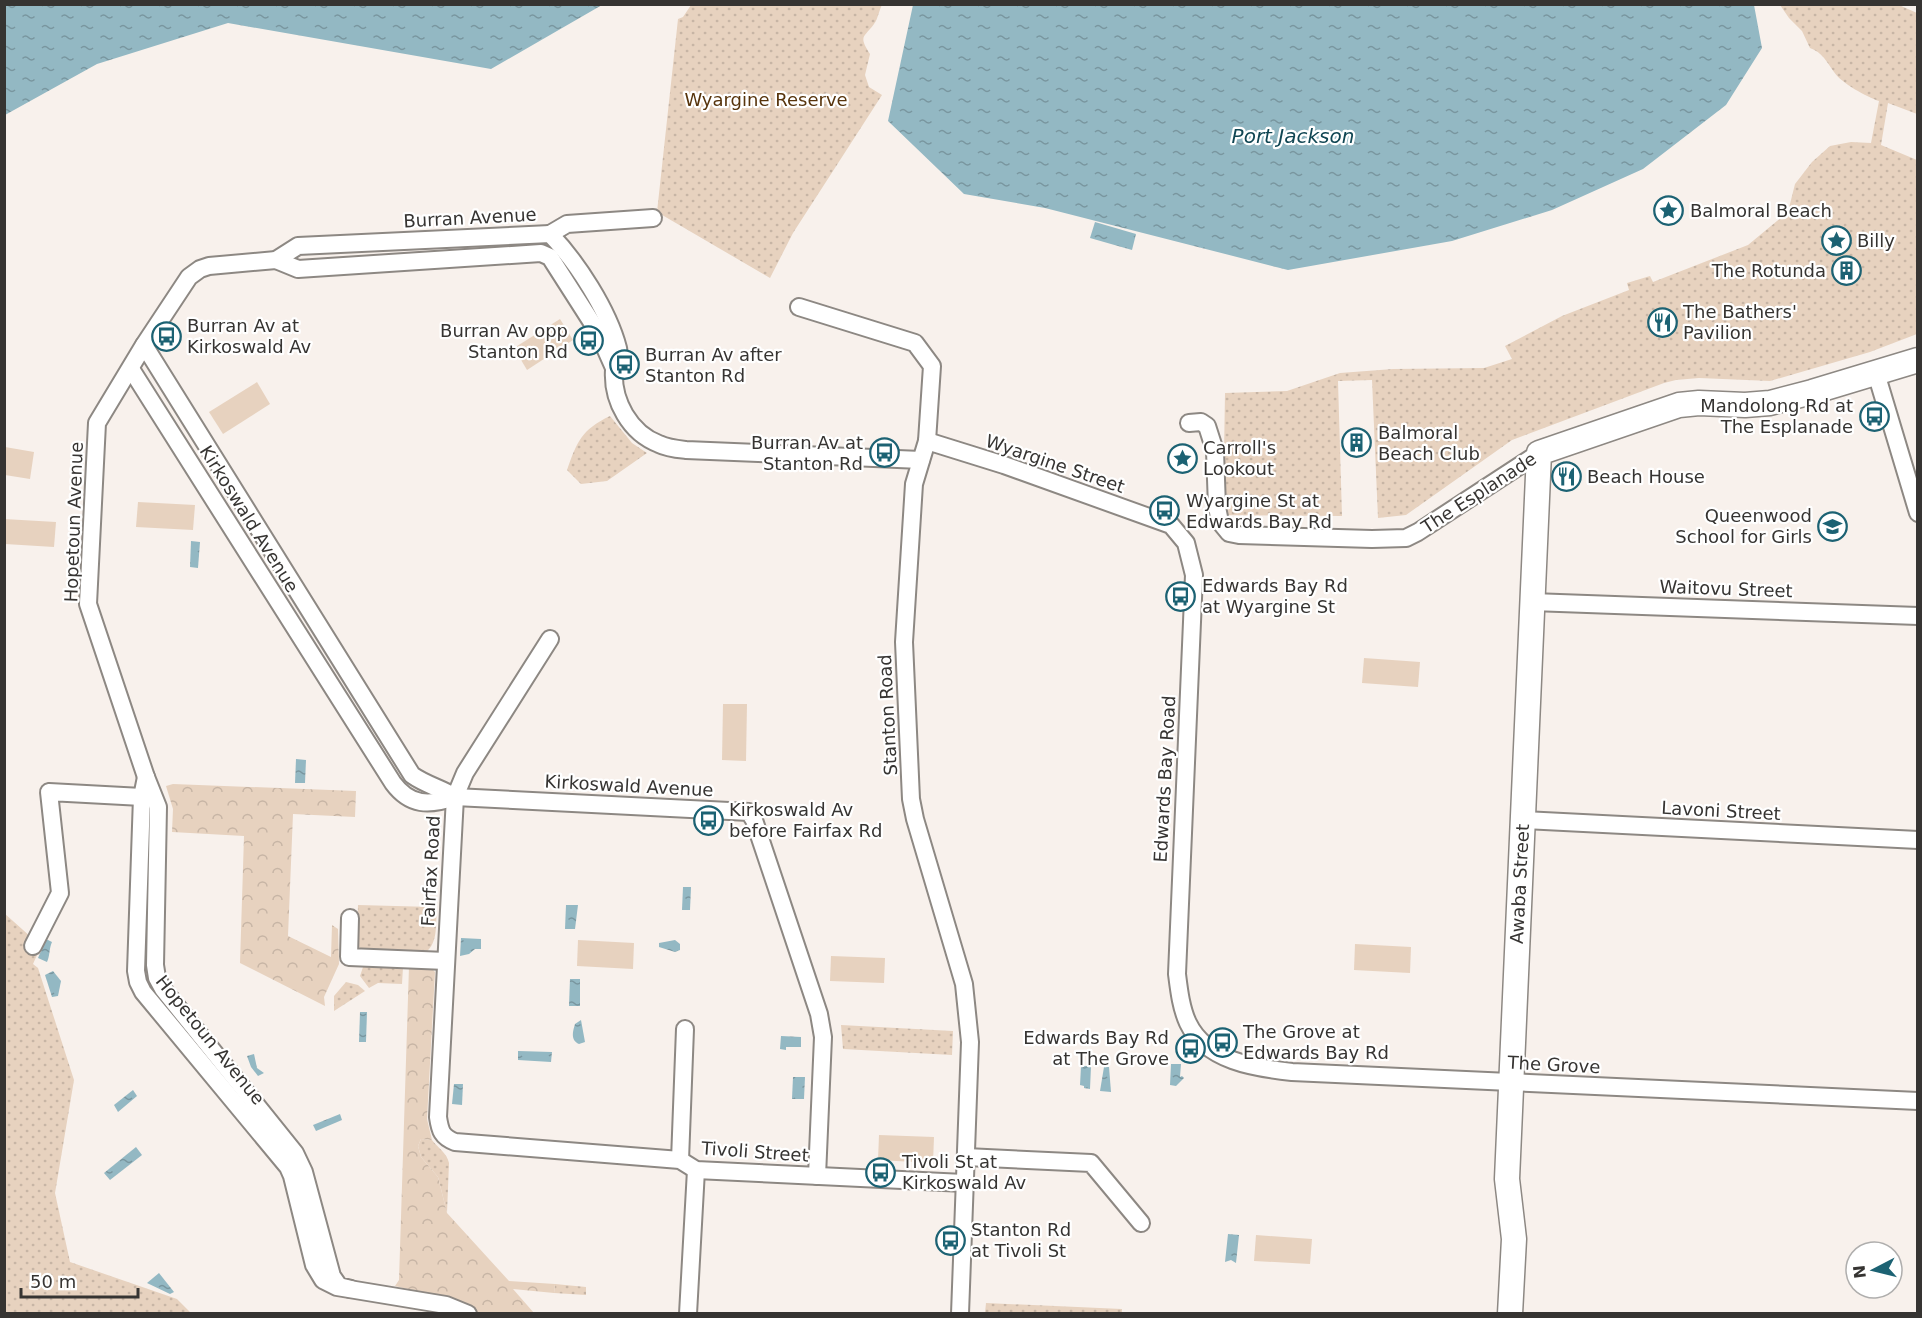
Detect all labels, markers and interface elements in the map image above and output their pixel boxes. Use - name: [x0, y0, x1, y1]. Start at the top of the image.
- park label: Wyargine Reserve: [684, 89, 848, 110]
- water label: Port Jackson: [1232, 124, 1354, 148]
- place icon: Balmoral Beach: [1653, 195, 1685, 227]
- place label: Balmoral Beach: [1690, 200, 1832, 221]
- street label: Burran Avenue: [403, 204, 537, 231]
- place icon: Billy: [1820, 225, 1852, 257]
- place label: Billy: [1857, 230, 1895, 251]
- building icon: The Rotunda: [1831, 255, 1863, 287]
- place label: The Rotunda: [1711, 260, 1826, 281]
- place label: The Bathers' Pavilion: [1682, 301, 1797, 343]
- restaurant icon: The Bathers' Pavilion: [1646, 306, 1678, 338]
- place label: Burran Av at Kirkoswald Av: [187, 315, 312, 357]
- bus stop icon: Burran Av at Kirkoswald Av: [150, 320, 182, 352]
- place label: Burran Av opp Stanton Rd: [440, 320, 568, 362]
- bus stop icon: Burran Av opp Stanton Rd: [573, 325, 605, 357]
- place label: Burran Av after Stanton Rd: [645, 344, 782, 386]
- bus stop icon: Burran Av after Stanton Rd: [608, 349, 640, 381]
- place label: Mandolong Rd at The Esplanade: [1700, 395, 1853, 437]
- bus stop icon: Mandolong Rd at The Esplanade: [1858, 400, 1890, 432]
- place label: Balmoral Beach Club: [1378, 422, 1480, 464]
- building icon: Balmoral Beach Club: [1341, 427, 1373, 459]
- street label: Wyargine Street: [983, 430, 1127, 497]
- place label: Burran Av at Stanton Rd: [751, 432, 863, 474]
- bus stop icon: Burran Av at Stanton Rd: [868, 437, 900, 469]
- place label: Carroll's Lookout: [1203, 437, 1276, 479]
- street label: Hopetoun Avenue: [60, 441, 87, 603]
- street label: Kirkoswald Avenue: [196, 441, 303, 596]
- place icon: Carroll's Lookout: [1166, 442, 1198, 474]
- street label: The Esplanade: [1417, 448, 1540, 538]
- restaurant icon: Beach House: [1550, 461, 1582, 493]
- place label: Beach House: [1587, 466, 1705, 487]
- place label: Wyargine St at Edwards Bay Rd: [1186, 490, 1332, 532]
- bus stop icon: Wyargine St at Edwards Bay Rd: [1149, 495, 1181, 527]
- place label: Queenwood School for Girls: [1675, 505, 1812, 547]
- school or university icon: Queenwood School for Girls: [1817, 510, 1849, 542]
- place label: Edwards Bay Rd at Wyargine St: [1202, 575, 1348, 617]
- street label: Waitovu Street: [1659, 576, 1793, 601]
- bus stop icon: Edwards Bay Rd at Wyargine St: [1165, 580, 1197, 612]
- street label: Stanton Road: [874, 654, 901, 776]
- street label: Edwards Bay Road: [1150, 695, 1179, 863]
- street label: Kirkoswald Avenue: [544, 771, 714, 800]
- street label: Lavoni Street: [1661, 797, 1781, 824]
- place label: Kirkoswald Av before Fairfax Rd: [729, 799, 882, 841]
- bus stop icon: Kirkoswald Av before Fairfax Rd: [692, 804, 724, 836]
- street label: Fairfax Road: [417, 815, 444, 927]
- street label: Awaba Street: [1506, 823, 1533, 945]
- street label: Hopetoun Avenue: [152, 971, 269, 1109]
- place label: The Grove at Edwards Bay Rd: [1242, 1021, 1389, 1063]
- bus stop icon: The Grove at Edwards Bay Rd: [1206, 1026, 1238, 1058]
- place label: Edwards Bay Rd at The Grove: [1023, 1027, 1169, 1069]
- bus stop icon: Edwards Bay Rd at The Grove: [1174, 1032, 1206, 1064]
- street label: The Grove: [1506, 1052, 1601, 1077]
- street label: Tivoli Street: [700, 1137, 809, 1166]
- place label: Tivoli St at Kirkoswald Av: [901, 1151, 1027, 1193]
- bus stop icon: Tivoli St at Kirkoswald Av: [865, 1156, 897, 1188]
- place label: Stanton Rd at Tivoli St: [971, 1219, 1071, 1261]
- bus stop icon: Stanton Rd at Tivoli St: [934, 1224, 966, 1256]
- north arrow: [1844, 1240, 1904, 1300]
- scale bar: [21, 1261, 138, 1299]
- text: N: [1849, 1264, 1870, 1280]
- text: 50 m: [30, 1271, 76, 1292]

